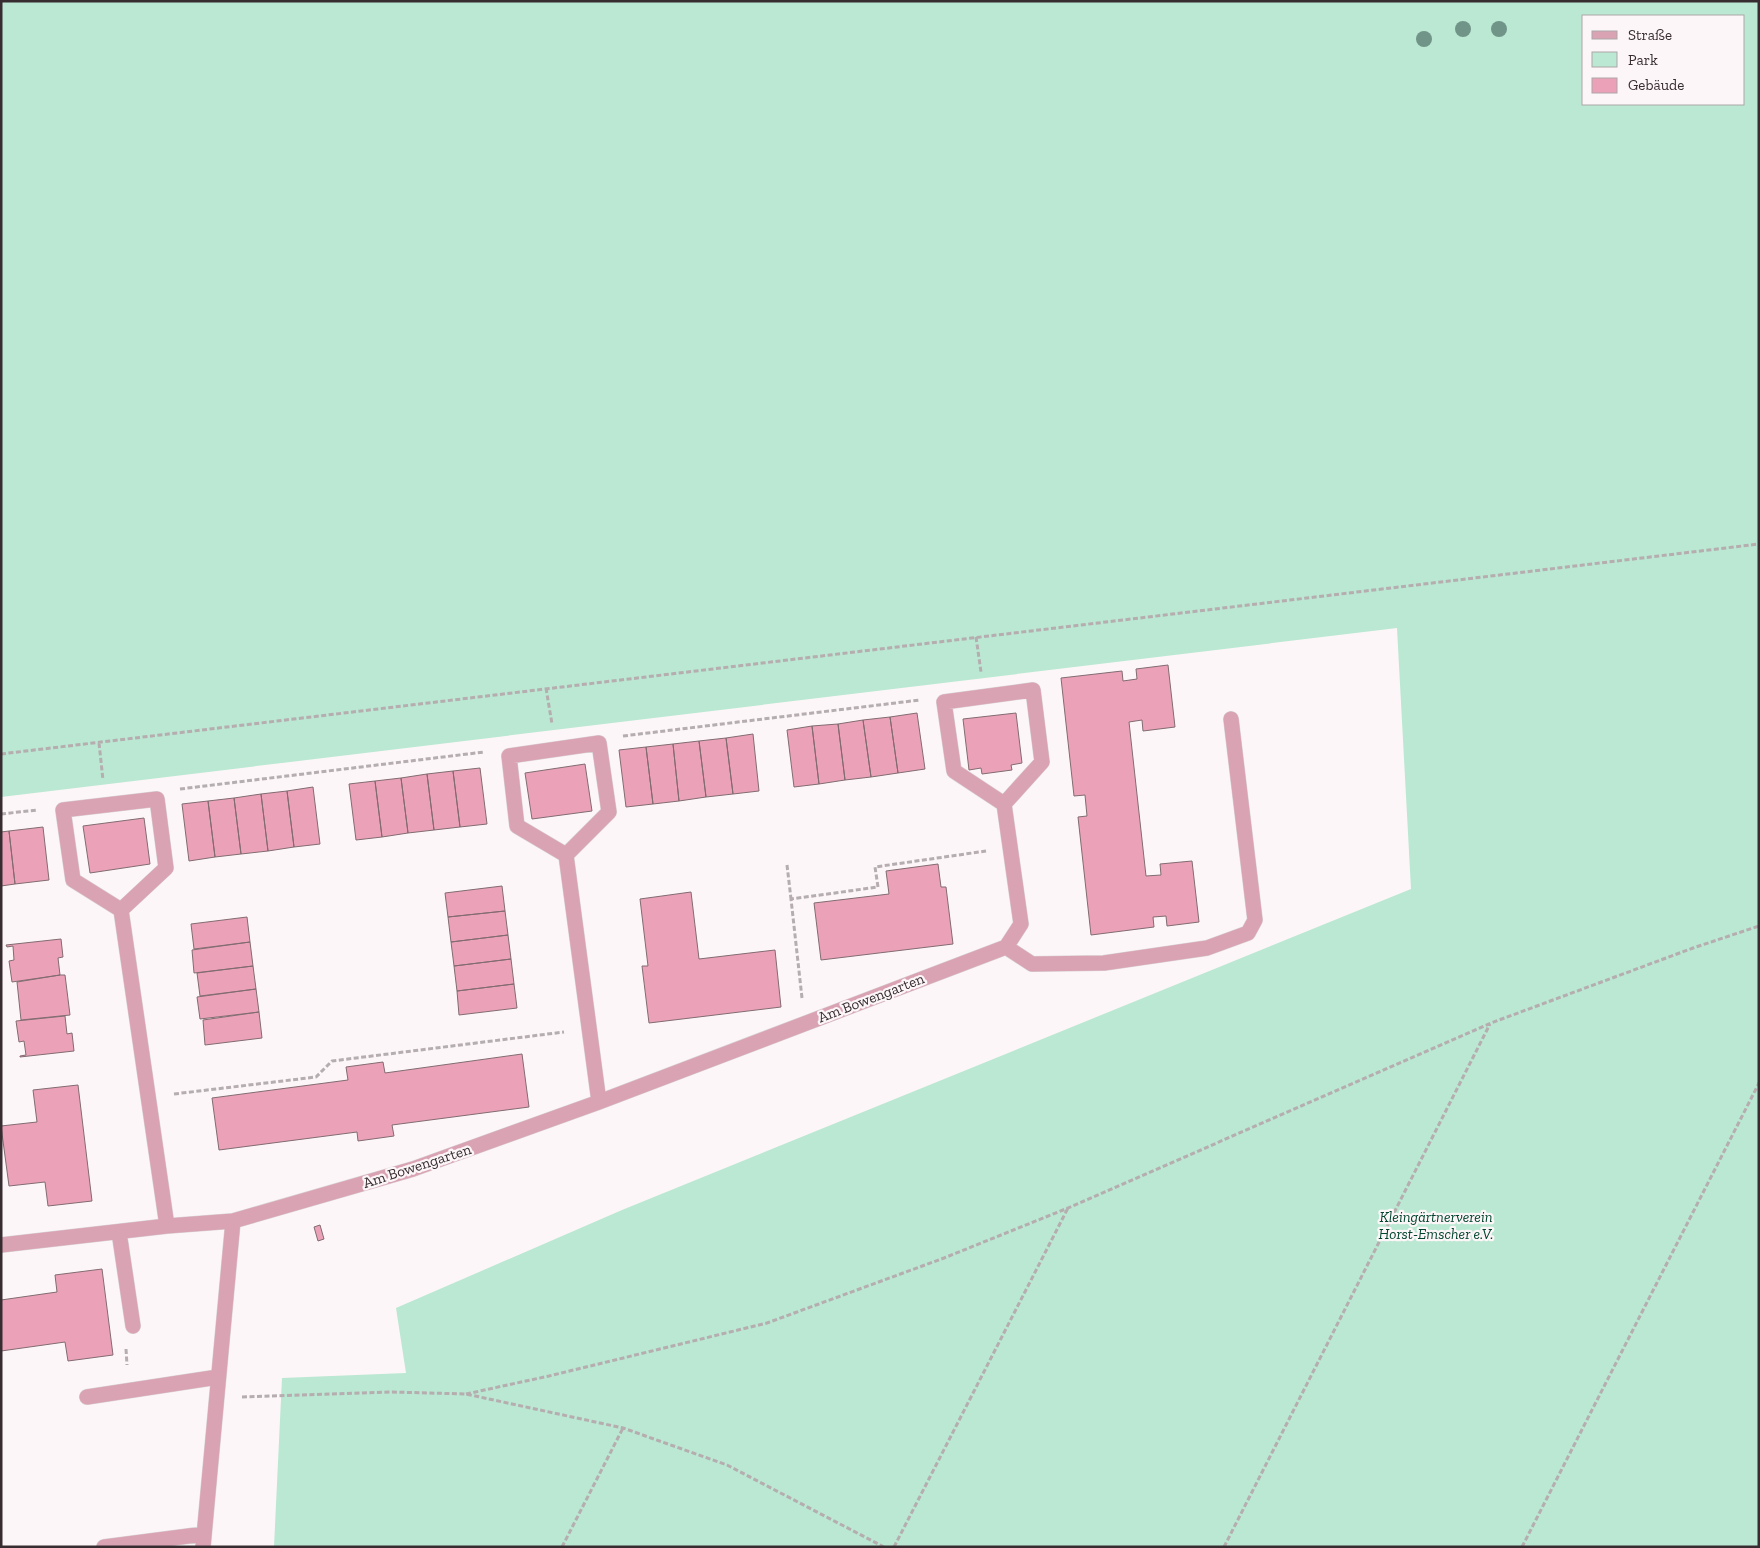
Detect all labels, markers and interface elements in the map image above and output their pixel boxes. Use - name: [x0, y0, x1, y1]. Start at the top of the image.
- legend: [1582, 15, 1745, 105]
- text: Straße: [1628, 26, 1672, 44]
- text: Park: [1628, 51, 1658, 69]
- text: Gebäude: [1628, 76, 1684, 94]
- street label: Am Bowengarten: [815, 969, 927, 1027]
- street label: Am Bowengarten: [361, 1140, 474, 1192]
- park label: Kleingärtnerverein Horst-Emscher e.V.: [1379, 1208, 1493, 1243]

